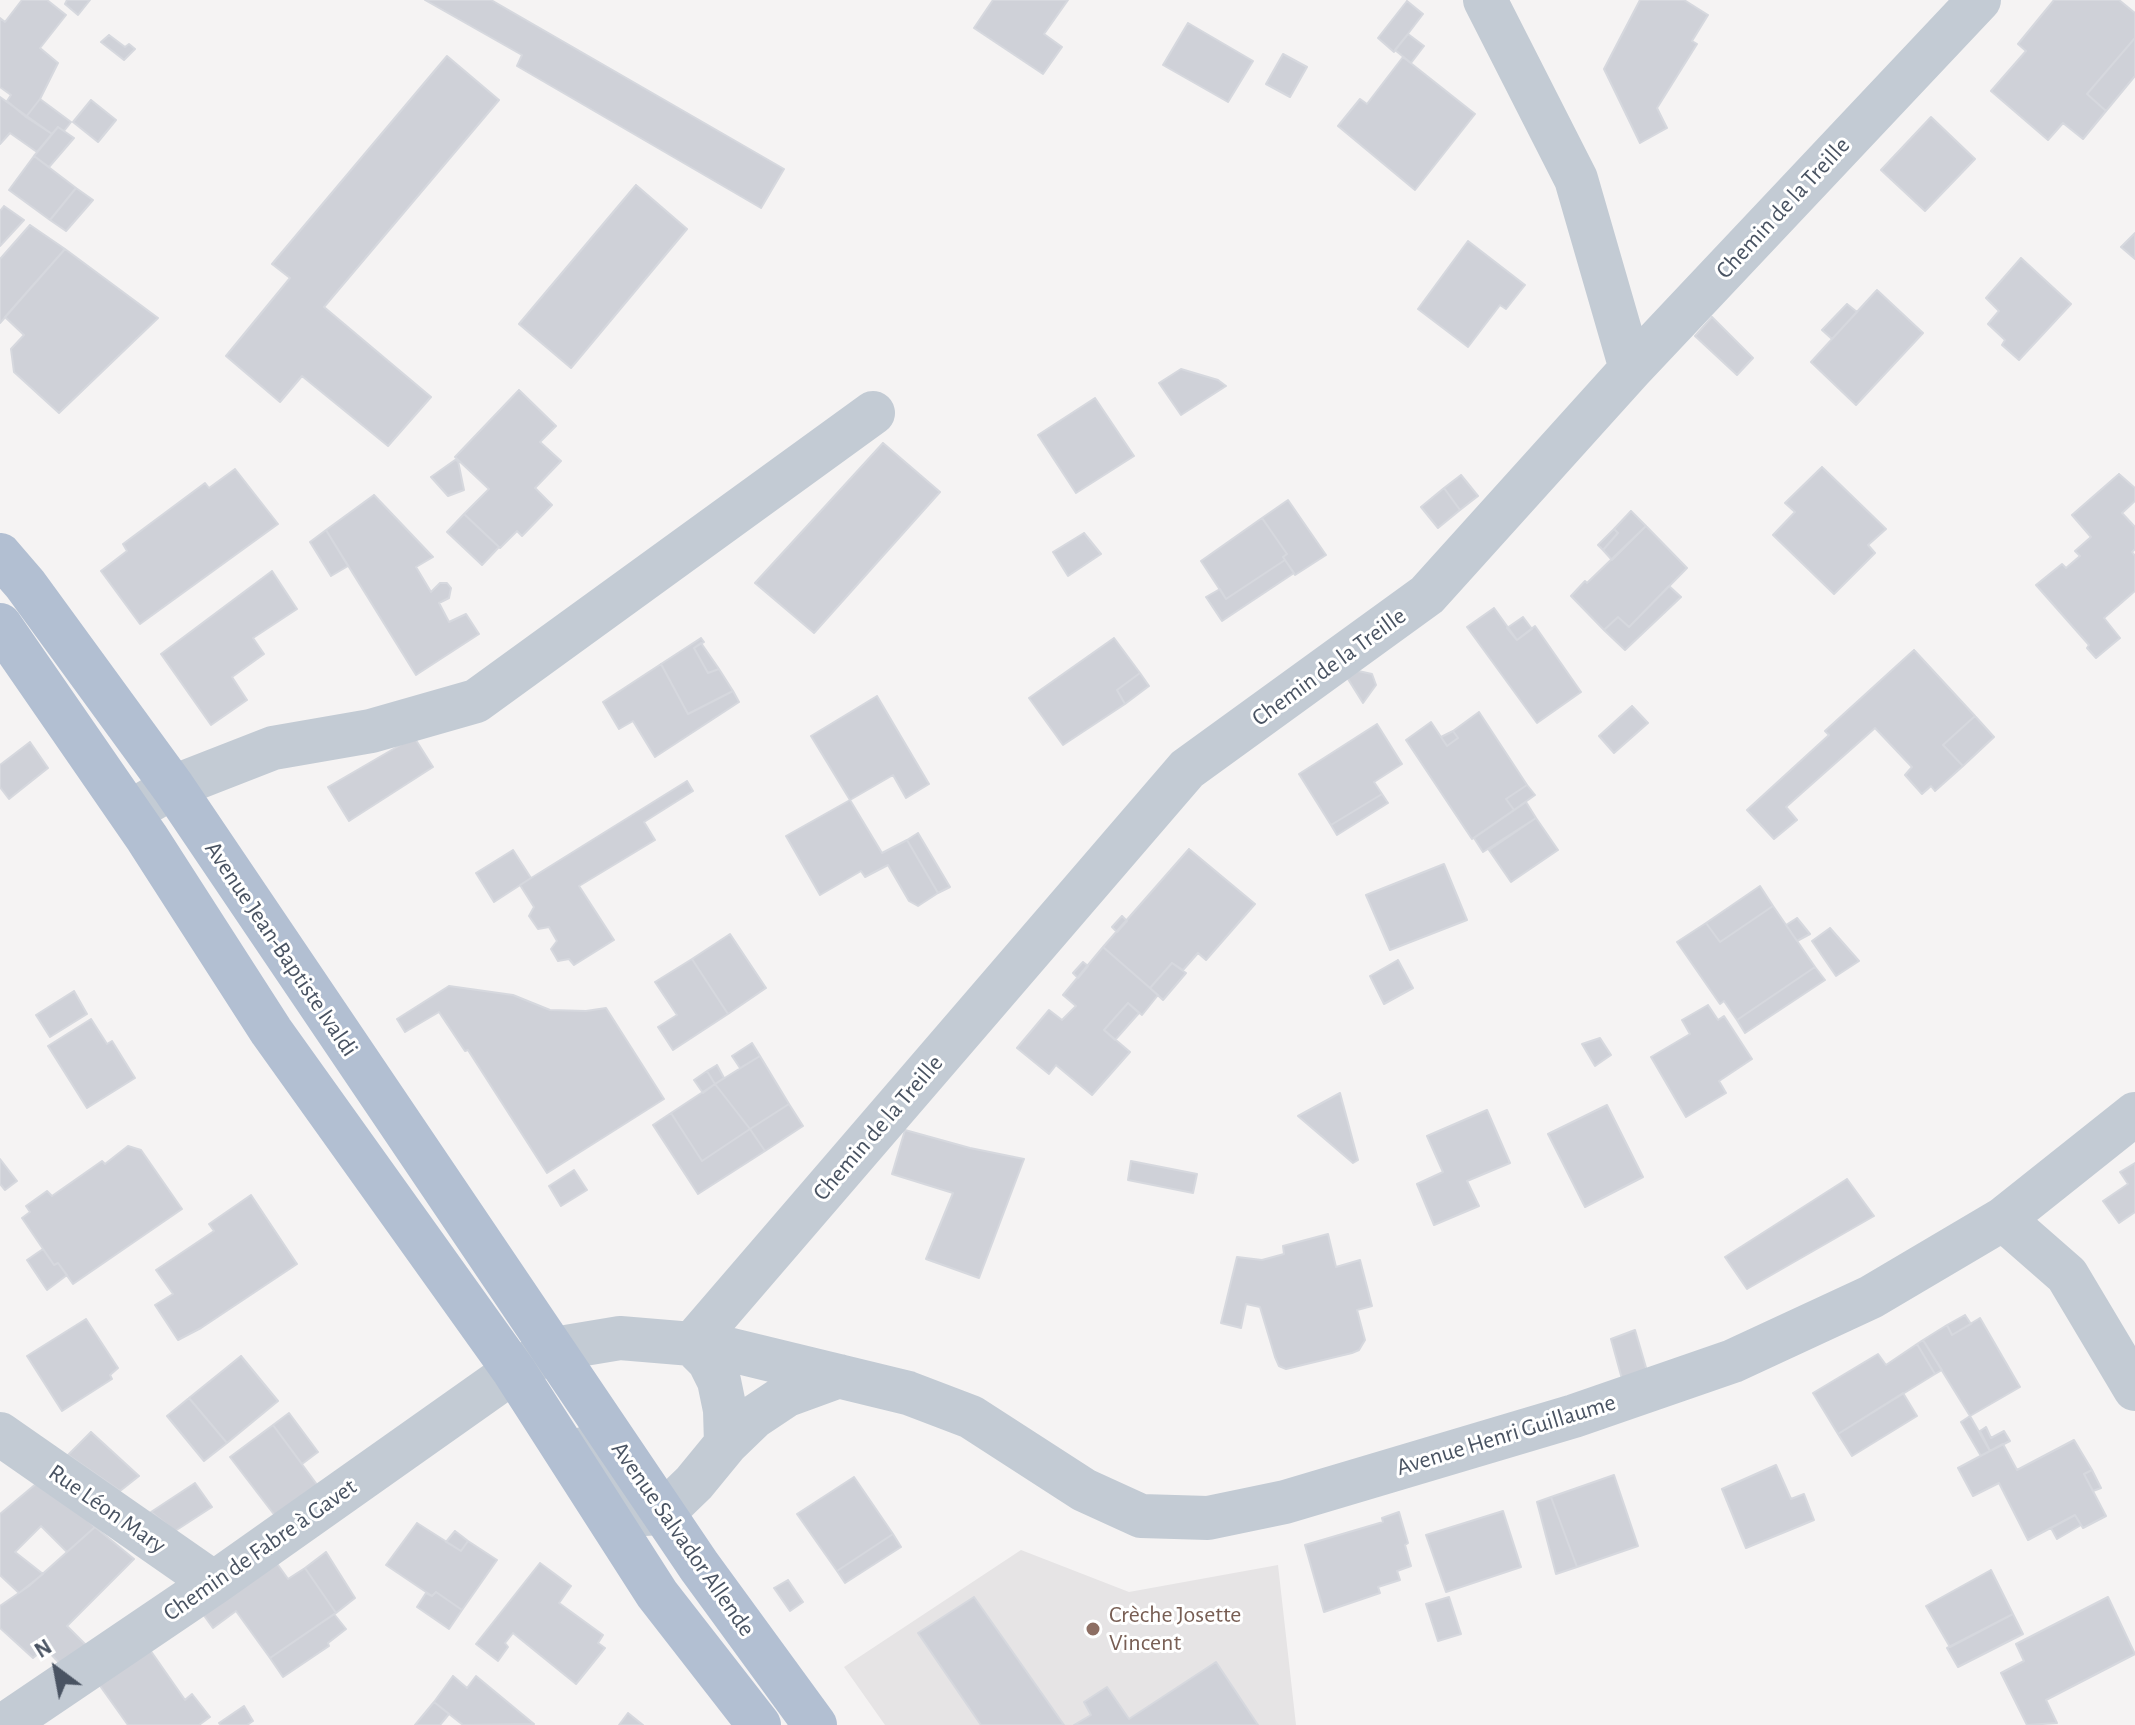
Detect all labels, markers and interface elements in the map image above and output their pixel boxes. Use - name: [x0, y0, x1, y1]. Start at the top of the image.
- street label: Chemin de la Treille: [1710, 131, 1856, 285]
- street label: Chemin de la Treille: [1246, 601, 1412, 733]
- street label: Avenue Jean-Baptiste Ivaldi: [198, 836, 364, 1062]
- street label: Chemin de la Treille: [807, 1049, 949, 1207]
- street label: Avenue Henri Guillaume: [1393, 1388, 1619, 1482]
- street label: Avenue Salvador Allende: [605, 1436, 761, 1642]
- street label: Rue Léon Mary: [43, 1458, 171, 1560]
- street label: Chemin de Fabre à Gavet: [158, 1473, 362, 1627]
- place label: Crèche Josette Vincent: [1109, 1601, 1241, 1657]
- marker: Crèche Josette Vincent: [1084, 1620, 1102, 1638]
- north arrow: [16, 1629, 96, 1709]
- text: N: [31, 1635, 56, 1662]

